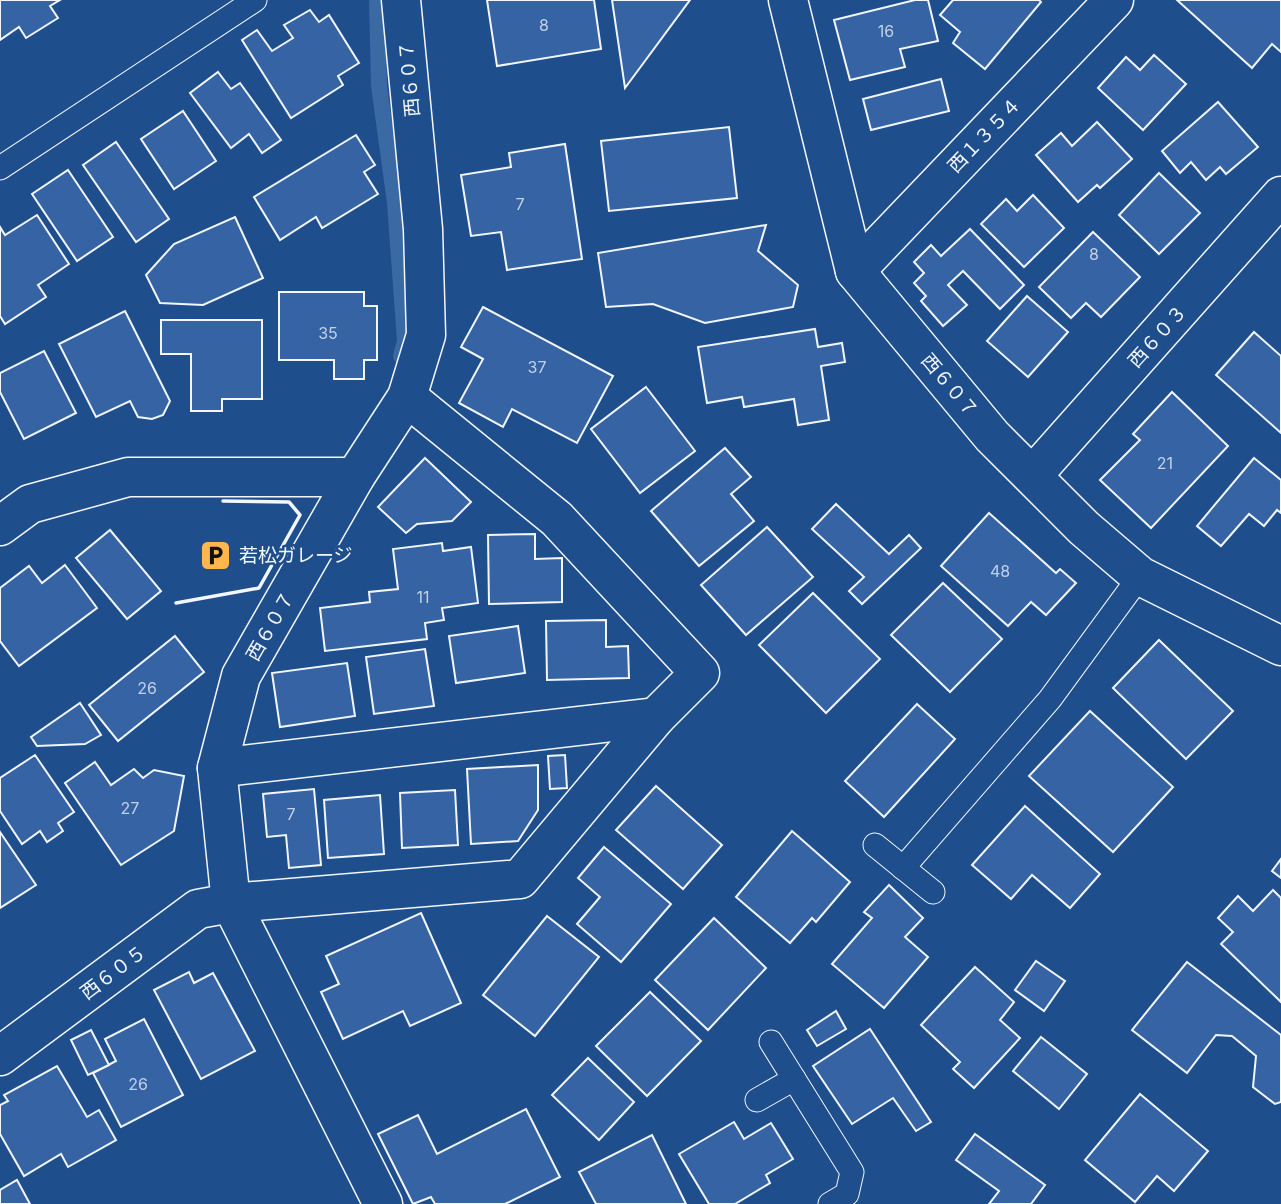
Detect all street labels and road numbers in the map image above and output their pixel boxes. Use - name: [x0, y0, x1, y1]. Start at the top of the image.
- street label: 西６０７: [395, 40, 424, 118]
- street label: 西１３５４: [943, 93, 1026, 178]
- street label: 西６０３: [1123, 300, 1191, 372]
- street label: 西６０７: [916, 349, 983, 422]
- street label: 西６０７: [241, 588, 299, 665]
- street label: 西６０５: [76, 940, 151, 1004]

